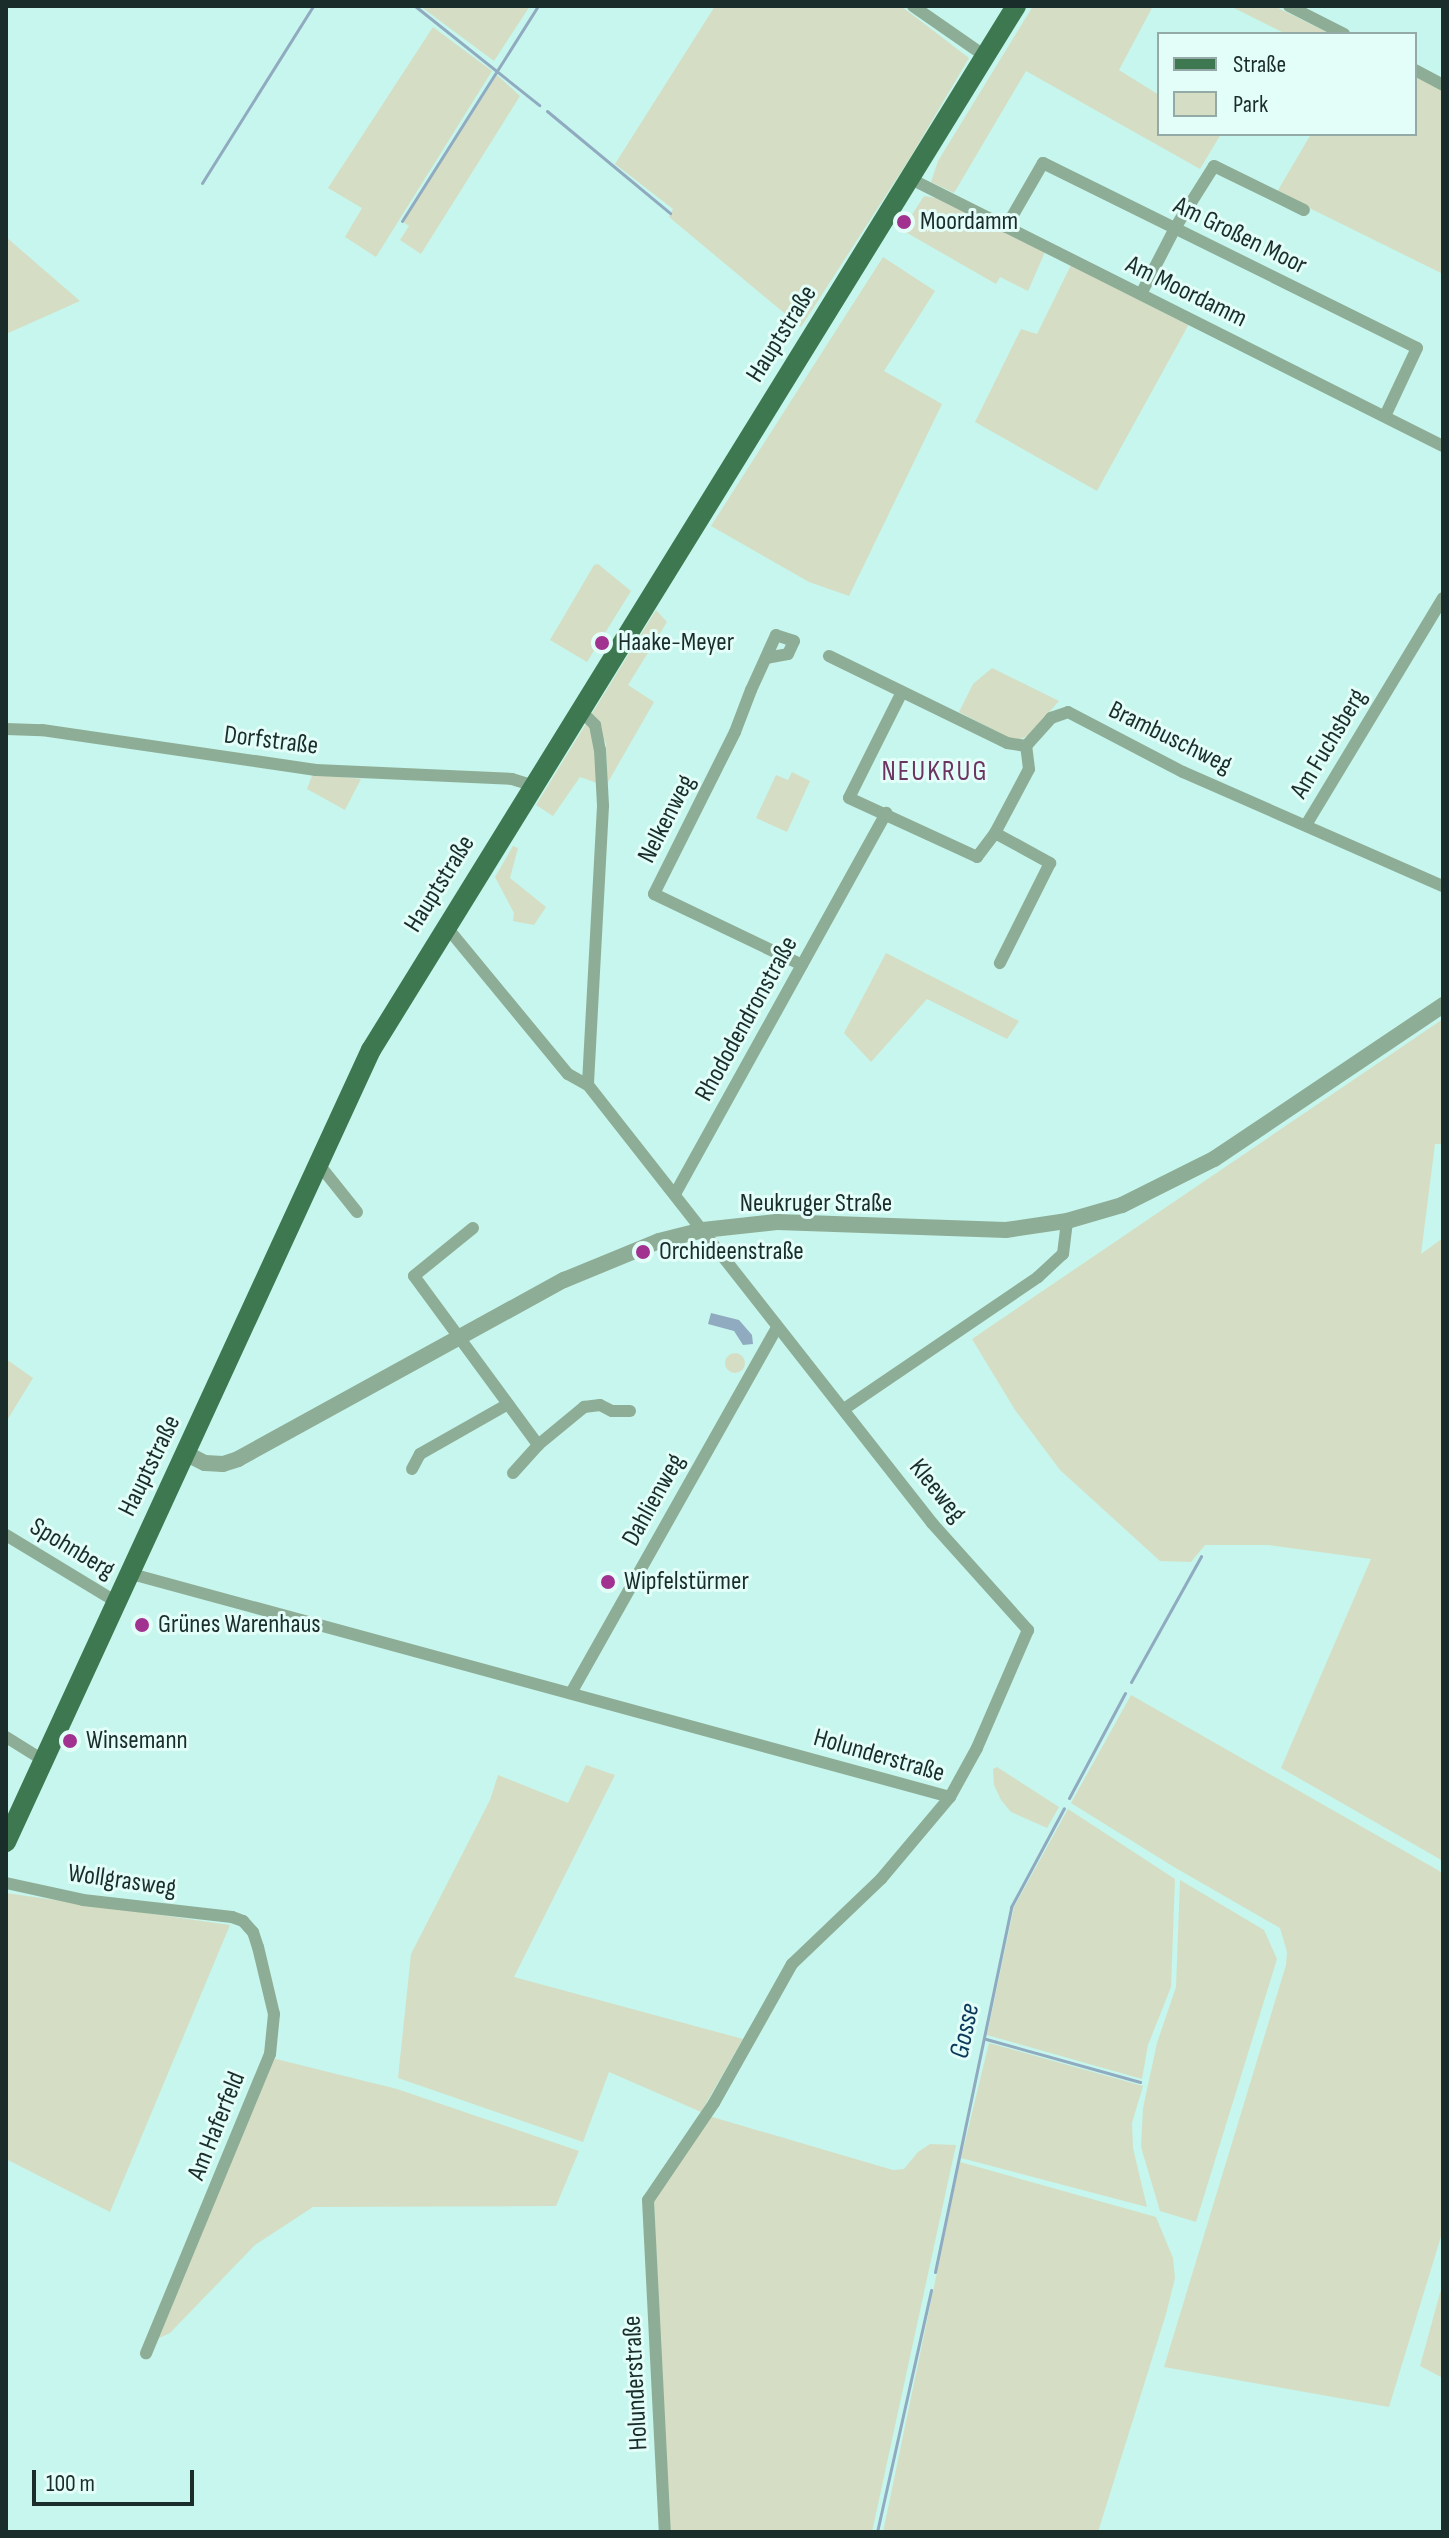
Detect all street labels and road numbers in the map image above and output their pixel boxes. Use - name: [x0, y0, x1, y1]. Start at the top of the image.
- street label: Am Großen Moor: [1168, 190, 1312, 282]
- street label: Am Moordamm: [1120, 249, 1252, 335]
- street label: Hauptstraße: [740, 280, 824, 388]
- street label: Am Fuchsberg: [1284, 684, 1374, 804]
- street label: Brambuschweg: [1103, 695, 1237, 781]
- street label: Dorfstraße: [222, 720, 320, 762]
- street label: Nelkenweg: [632, 770, 702, 868]
- street label: Hauptstraße: [398, 830, 482, 938]
- street label: Rhododendronstraße: [689, 931, 805, 1107]
- street label: Neukruger Straße: [740, 1188, 892, 1220]
- street label: Hauptstraße: [112, 1410, 188, 1522]
- street label: Dahlienweg: [616, 1448, 692, 1552]
- street label: Kleeweg: [902, 1453, 972, 1529]
- street label: Spohnberg: [24, 1512, 120, 1586]
- street label: Holunderstraße: [810, 1722, 948, 1790]
- street label: Wollgrasweg: [66, 1858, 178, 1904]
- street label: Am Haferfeld: [181, 2067, 253, 2185]
- street label: Holunderstraße: [617, 2315, 655, 2451]

